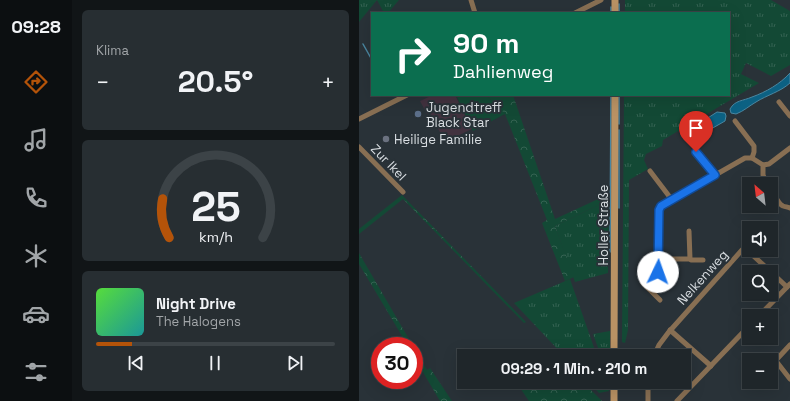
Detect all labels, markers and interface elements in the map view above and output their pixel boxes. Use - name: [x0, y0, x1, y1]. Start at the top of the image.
- text: 09:28: [11, 15, 61, 38]
- text: 90 m: [453, 25, 519, 61]
- icon: right: [387, 28, 439, 80]
- text: Klima: [96, 42, 129, 59]
- text: Dahlienweg: [453, 60, 553, 83]
- text: 20.5°: [178, 62, 253, 101]
- icon: directions: [22, 68, 50, 96]
- text: −: [96, 68, 110, 96]
- text: +: [321, 68, 335, 96]
- place label: Jugendtreff Black Star: [426, 99, 502, 131]
- marker: Jugendtreff Black Star: [413, 109, 423, 119]
- pin: [679, 111, 713, 152]
- icon: arrive: [685, 117, 707, 139]
- icon: music: [22, 126, 50, 154]
- place label: Heilige Familie: [394, 131, 482, 148]
- marker: Heilige Familie: [381, 134, 391, 144]
- street label: Zur Ikel: [367, 140, 410, 184]
- north arrow: [742, 177, 778, 213]
- map controls: [742, 177, 778, 389]
- text: 25: [191, 180, 240, 233]
- icon: phone: [22, 184, 50, 212]
- street label: Holler Straße: [595, 185, 612, 265]
- button: sound: [742, 221, 778, 257]
- text: km/h: [198, 228, 233, 246]
- icon: climate: [22, 242, 50, 270]
- street label: Nelkenweg: [673, 246, 731, 308]
- position arrow: [637, 251, 679, 293]
- button: search: [742, 265, 778, 301]
- text: Night Drive: [156, 294, 236, 313]
- icon: car: [22, 300, 50, 328]
- button: +: [742, 309, 778, 345]
- text: The Halogens: [156, 313, 241, 330]
- speed limit sign: 30: [371, 337, 423, 389]
- icon: previous: [125, 352, 147, 374]
- icon: pause: [204, 352, 226, 374]
- icon: next: [284, 352, 306, 374]
- button: −: [742, 353, 778, 389]
- icon: filters: [22, 358, 50, 386]
- text: 09:29 · 1 Min. · 210 m: [501, 359, 647, 378]

